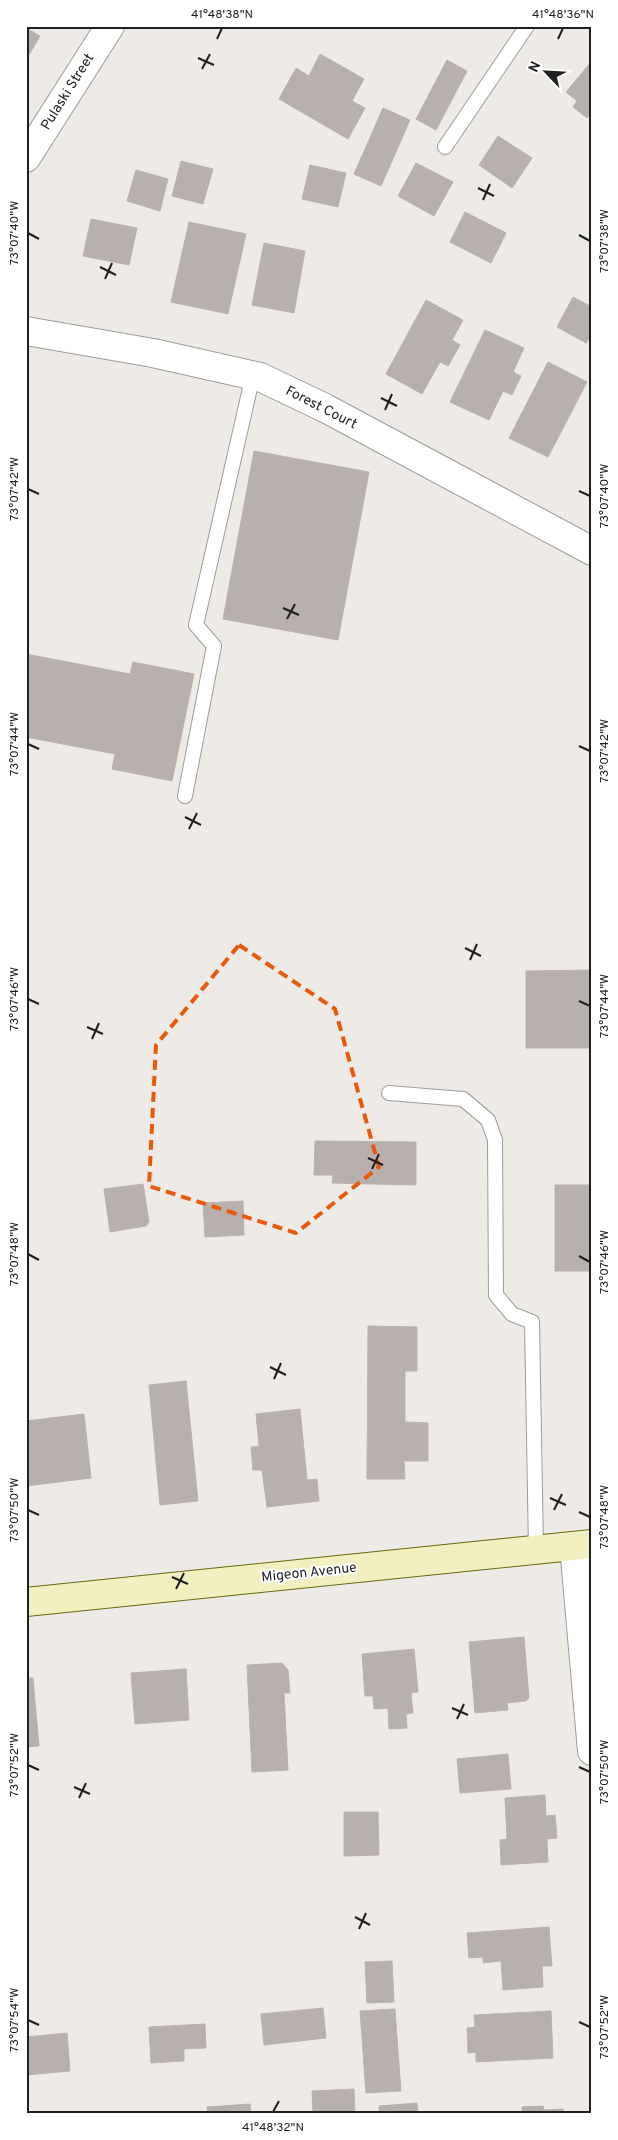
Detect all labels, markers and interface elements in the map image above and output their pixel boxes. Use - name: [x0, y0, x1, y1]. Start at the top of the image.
- text: 41°48'38"N: [191, 7, 253, 23]
- text: 41°48'36"N: [532, 7, 594, 23]
- north arrow: [520, 48, 570, 98]
- street label: Pulaski Street: [38, 51, 98, 133]
- text: N: [526, 59, 545, 75]
- text: 73°07'40"W: [7, 201, 23, 265]
- text: 73°07'38"W: [597, 209, 613, 273]
- street label: Forest Court: [282, 383, 360, 433]
- text: 73°07'42"W: [7, 457, 23, 521]
- text: 73°07'40"W: [597, 464, 613, 528]
- text: 73°07'44"W: [7, 712, 23, 776]
- text: 73°07'42"W: [597, 719, 613, 783]
- text: 73°07'46"W: [7, 967, 23, 1031]
- text: 73°07'44"W: [597, 974, 613, 1038]
- text: 73°07'48"W: [7, 1222, 23, 1286]
- text: 73°07'46"W: [597, 1230, 613, 1294]
- text: 73°07'50"W: [7, 1478, 23, 1542]
- text: 73°07'48"W: [597, 1485, 613, 1549]
- street label: Migeon Avenue: [261, 1560, 357, 1586]
- text: 73°07'52"W: [7, 1733, 23, 1797]
- text: 73°07'50"W: [597, 1740, 613, 1804]
- text: 73°07'54"W: [7, 1988, 23, 2052]
- text: 73°07'52"W: [597, 1995, 613, 2059]
- text: 41°48'32"N: [242, 2120, 304, 2136]

